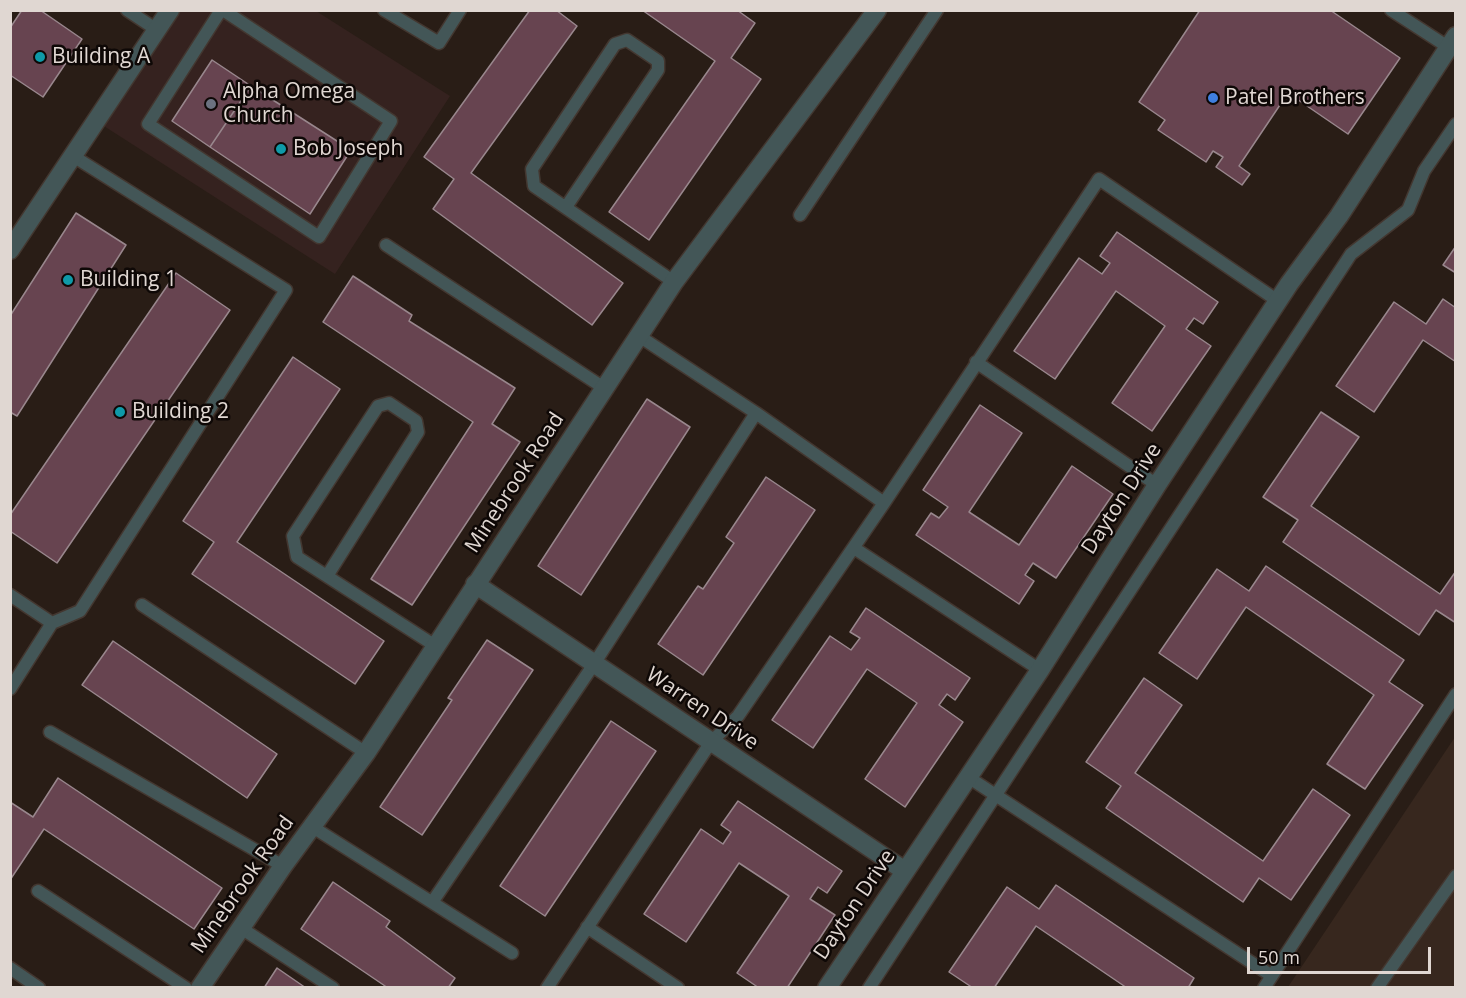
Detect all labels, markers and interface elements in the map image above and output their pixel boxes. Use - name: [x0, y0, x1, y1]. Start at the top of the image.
- place label: Building A: [52, 44, 150, 70]
- marker: Building A: [33, 50, 47, 64]
- place label: Alpha Omega Church: [223, 79, 355, 129]
- place label: Patel Brothers: [1225, 85, 1365, 111]
- marker: Patel Brothers: [1206, 91, 1220, 105]
- marker: Alpha Omega Church: [204, 97, 218, 111]
- place label: Bob Joseph: [293, 136, 403, 162]
- marker: Bob Joseph: [274, 142, 288, 156]
- place label: Building 1: [80, 267, 177, 293]
- marker: Building 1: [61, 273, 75, 287]
- place label: Building 2: [132, 399, 229, 425]
- marker: Building 2: [113, 405, 127, 419]
- street label: Minebrook Road: [460, 408, 570, 558]
- street label: Dayton Drive: [1077, 439, 1167, 559]
- street label: Warren Drive: [641, 662, 763, 756]
- street label: Minebrook Road: [186, 811, 300, 959]
- street label: Dayton Drive: [809, 845, 901, 965]
- scale bar: [1250, 935, 1434, 973]
- text: 50 m: [1258, 945, 1300, 969]

